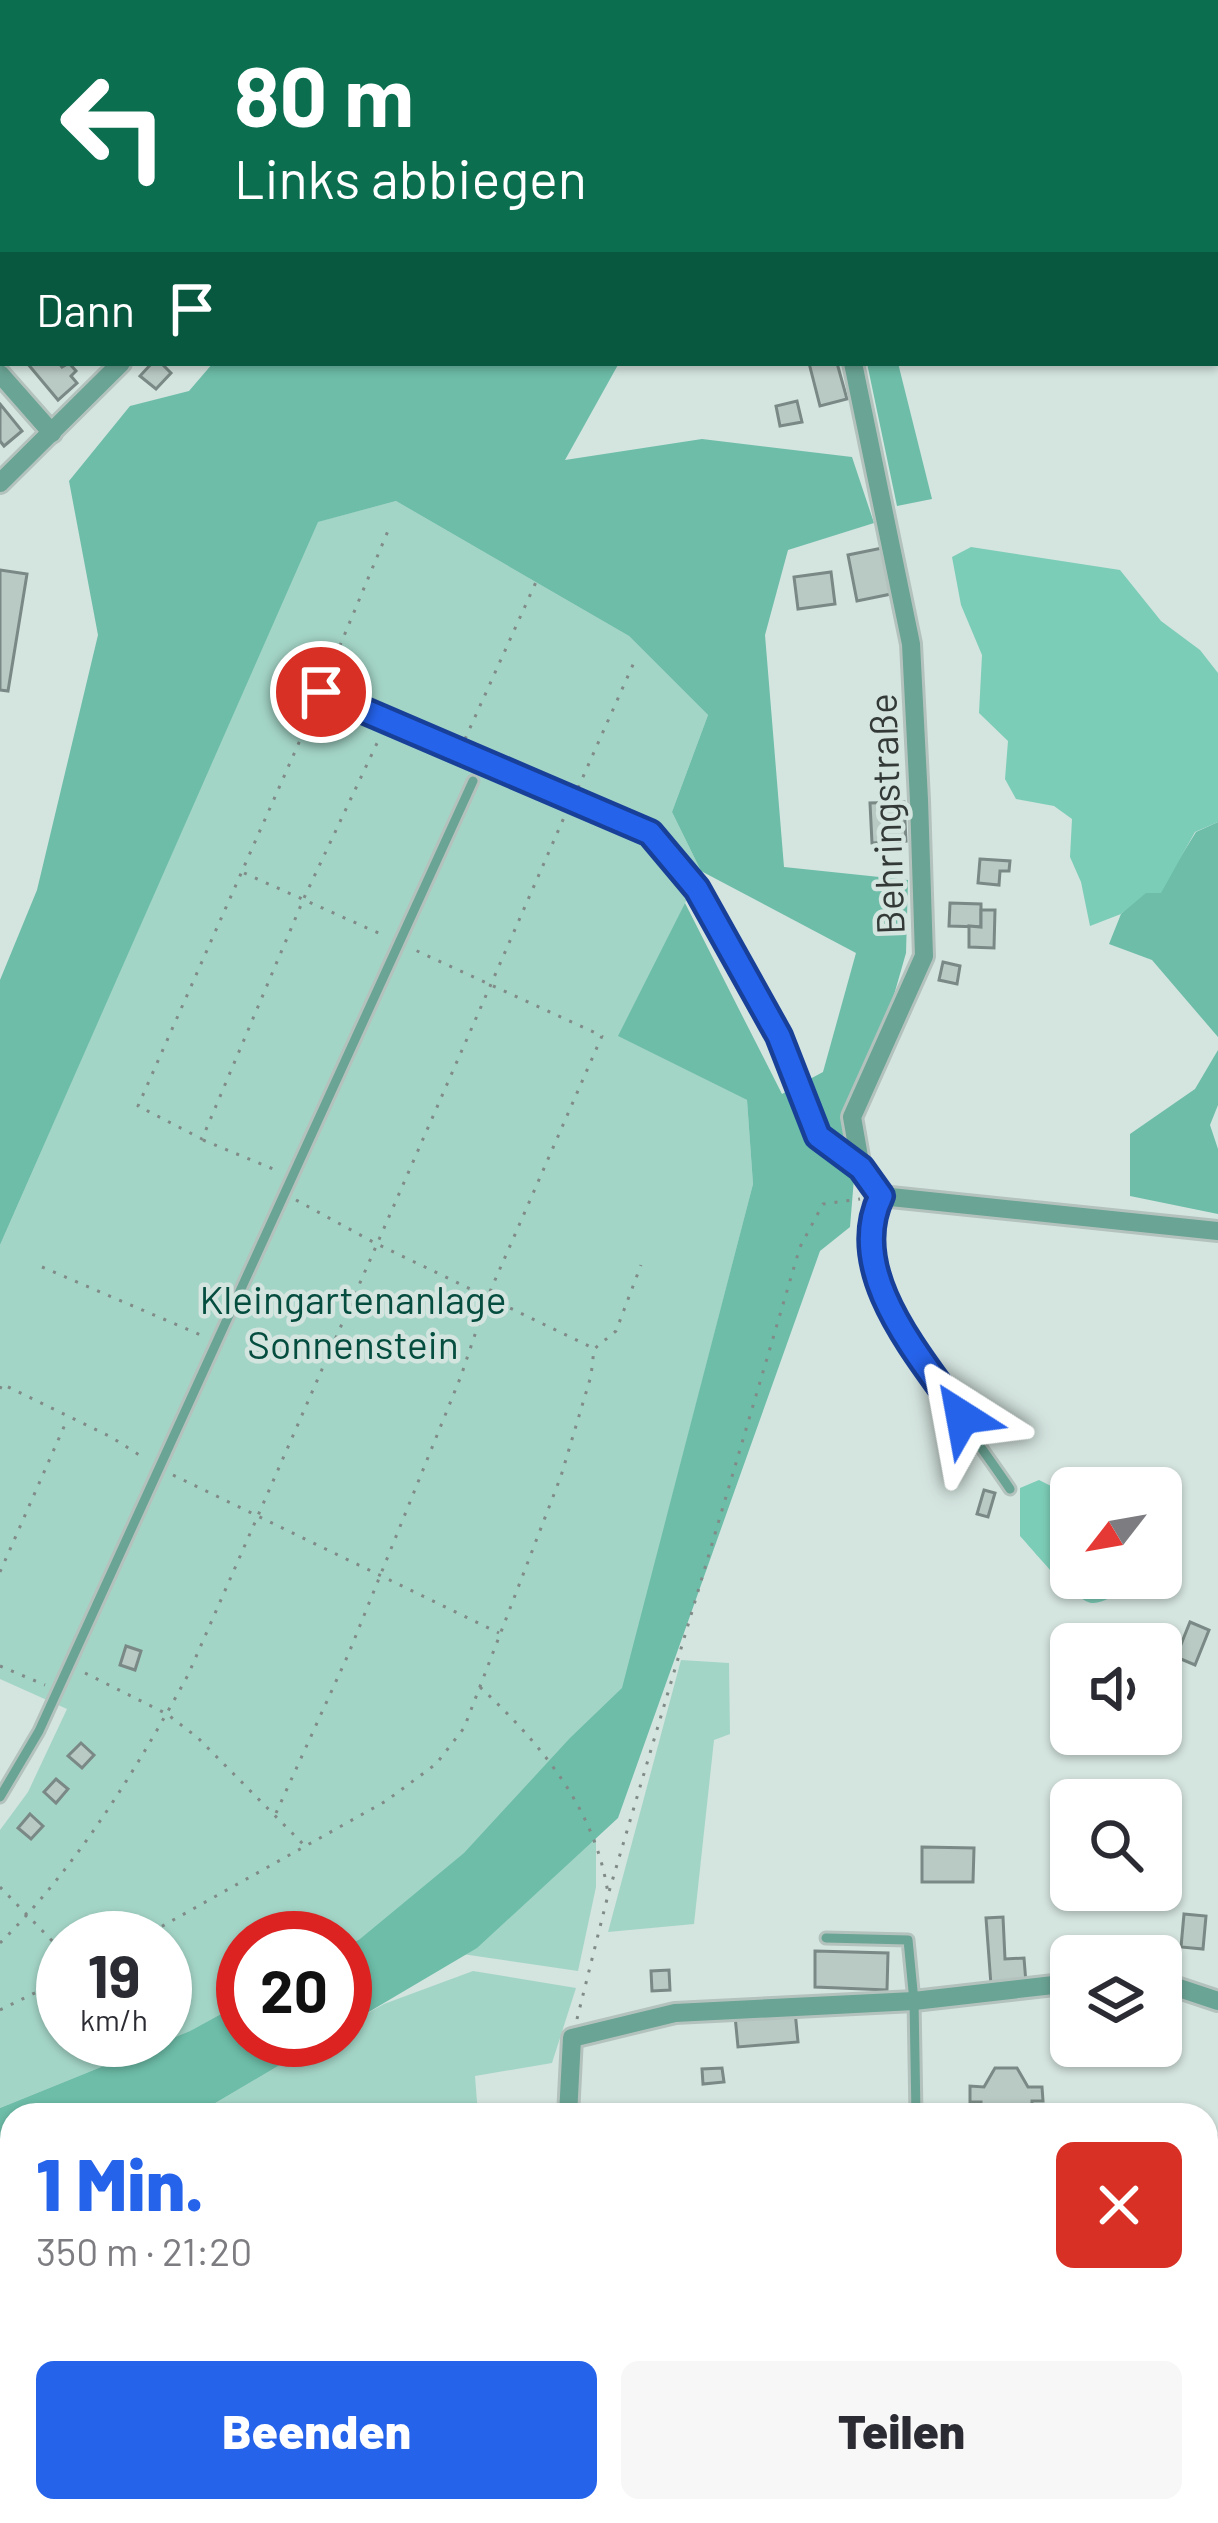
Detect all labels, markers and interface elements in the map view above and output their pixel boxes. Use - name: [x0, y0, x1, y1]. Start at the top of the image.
- text: 80 m: [234, 43, 414, 144]
- icon: left: [36, 48, 192, 204]
- text: Links abbiegen: [234, 145, 587, 210]
- icon: arrive: [159, 276, 225, 342]
- text: Dann: [36, 282, 135, 336]
- pin: [270, 641, 372, 743]
- icon: arrive: [288, 659, 354, 725]
- street label: Behringstraße: [857, 693, 913, 935]
- park label: Kleingartenanlage Sonnenstein: [199, 1275, 507, 1367]
- position arrow: [899, 1354, 1025, 1480]
- north arrow: [1050, 1467, 1182, 1599]
- map controls: [1050, 1467, 1182, 2067]
- button: sound: [1050, 1623, 1182, 1755]
- button: search: [1050, 1779, 1182, 1911]
- speed limit sign: 20: [216, 1911, 372, 2067]
- button: layers: [1050, 1935, 1182, 2067]
- text: 19: [87, 1938, 141, 2010]
- text: km/h: [80, 2001, 148, 2037]
- text: 1 Min.: [36, 2139, 204, 2225]
- button: close: [1056, 2142, 1182, 2268]
- text: 350 m · 21:20: [36, 2227, 252, 2274]
- button: Beenden: [36, 2361, 597, 2499]
- button: Teilen: [621, 2361, 1182, 2499]

